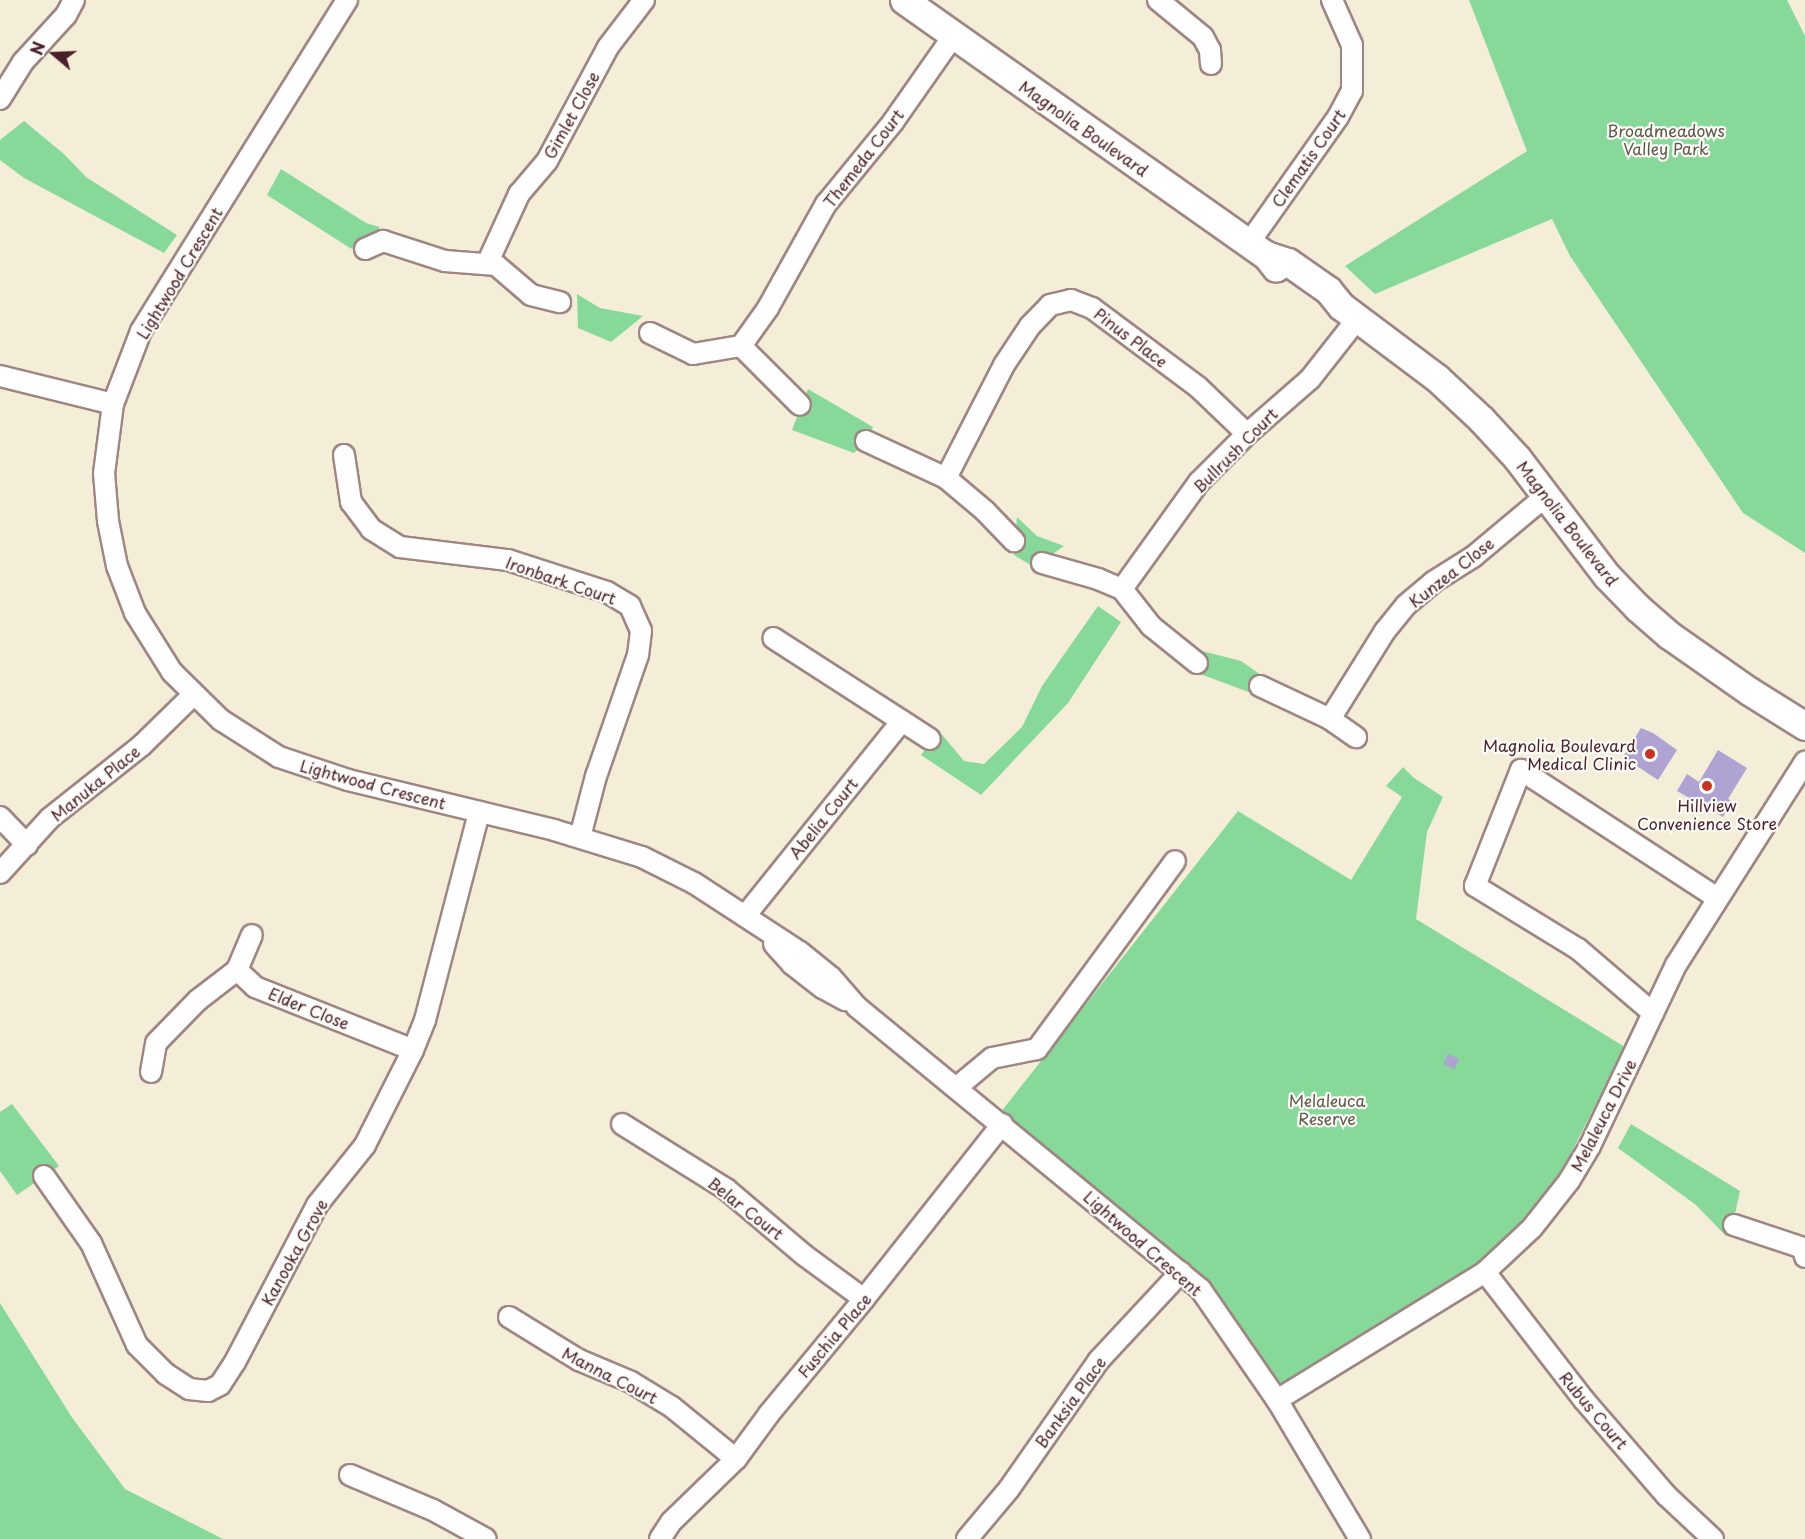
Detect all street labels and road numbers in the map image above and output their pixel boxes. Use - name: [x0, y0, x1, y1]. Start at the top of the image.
- street label: Gimlet Close: [539, 67, 603, 163]
- street label: Magnolia Boulevard: [1016, 76, 1152, 180]
- street label: Themeda Court: [819, 105, 907, 211]
- street label: Clematis Court: [1267, 105, 1349, 211]
- street label: Lightwood Crescent: [132, 204, 226, 342]
- street label: Pinus Place: [1091, 304, 1171, 370]
- street label: Bullrush Court: [1189, 404, 1281, 496]
- street label: Magnolia Boulevard: [1513, 457, 1623, 589]
- street label: Kunzea Close: [1405, 533, 1497, 611]
- street label: Ironbark Court: [503, 552, 619, 608]
- street label: Manuka Place: [46, 741, 144, 825]
- street label: Lightwood Crescent: [298, 755, 448, 813]
- street label: Abelia Court: [785, 774, 861, 862]
- street label: Elder Close: [266, 983, 352, 1033]
- street label: Melaleuca Drive: [1567, 1056, 1639, 1174]
- street label: Belar Court: [704, 1173, 788, 1243]
- street label: Lightwood Crescent: [1080, 1186, 1206, 1300]
- street label: Kanooka Grove: [257, 1195, 331, 1309]
- street label: Fuschia Place: [794, 1290, 874, 1380]
- street label: Manna Court: [560, 1343, 660, 1407]
- street label: Banksia Place: [1031, 1353, 1109, 1451]
- street label: Rubus Court: [1556, 1367, 1632, 1453]

